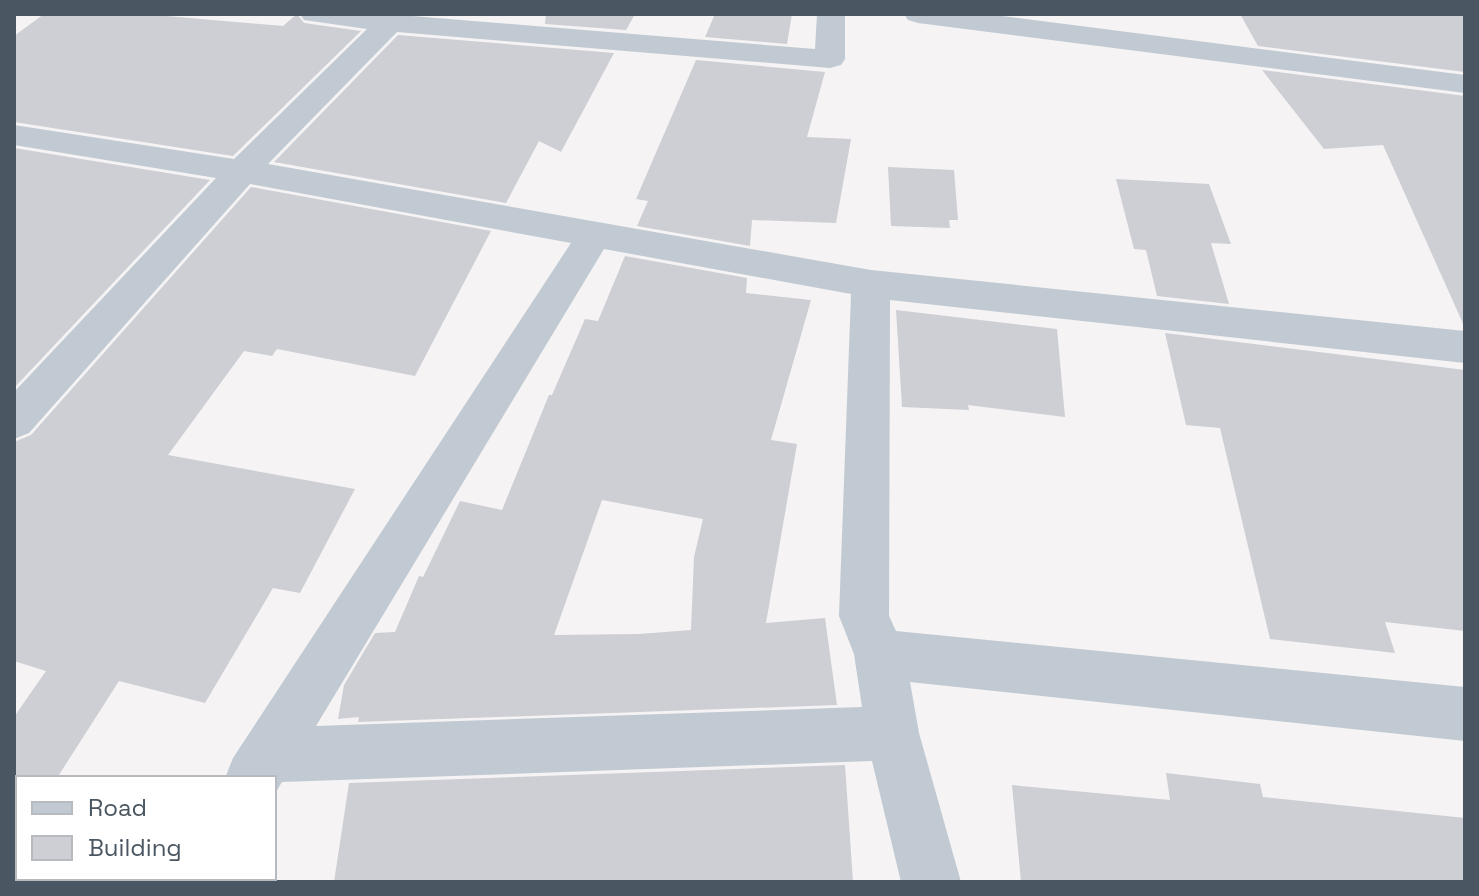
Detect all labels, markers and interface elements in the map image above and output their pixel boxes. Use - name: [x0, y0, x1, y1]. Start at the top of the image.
- legend: [16, 776, 276, 880]
- text: Road: [88, 792, 147, 823]
- text: Building: [88, 832, 182, 863]

